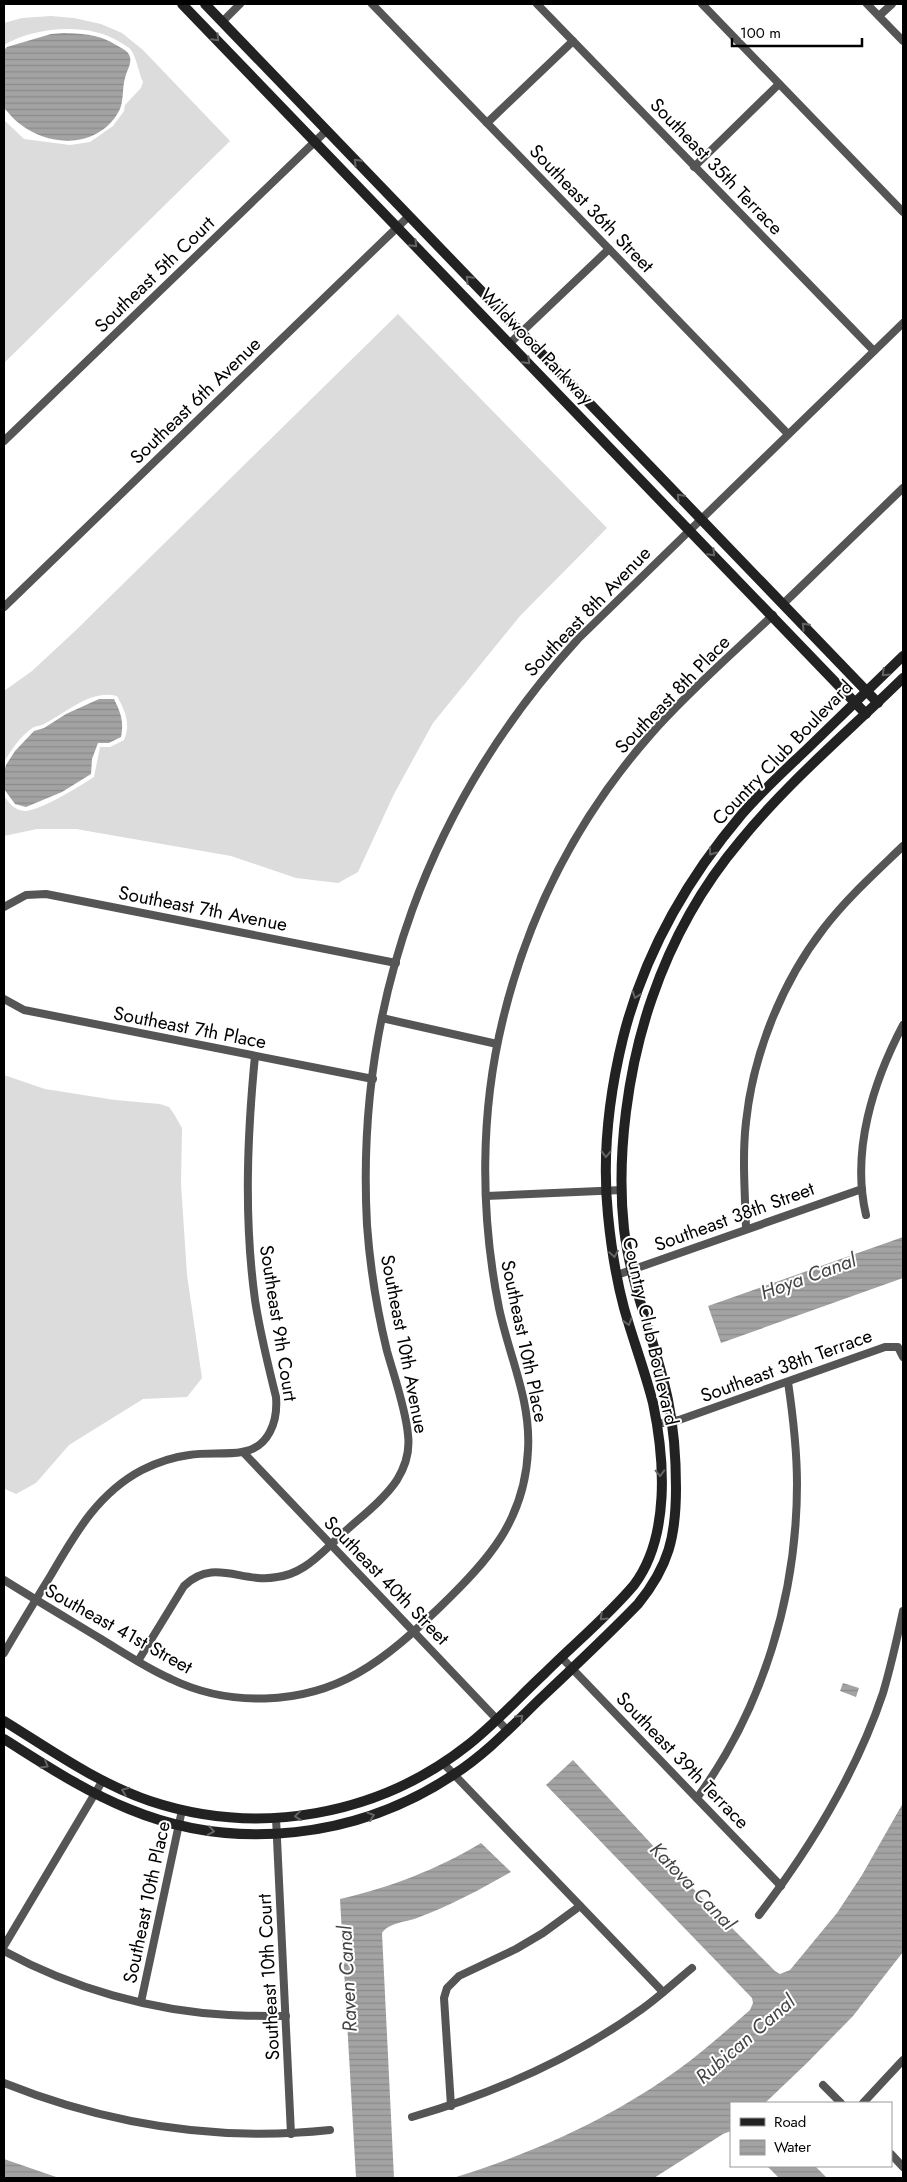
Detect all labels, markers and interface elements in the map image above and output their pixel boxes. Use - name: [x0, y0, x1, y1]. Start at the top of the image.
- scale bar: [732, 15, 862, 47]
- text: 100 m: [740, 22, 781, 44]
- one-way arrow: [210, 33, 219, 42]
- street label: Southeast 35th Terrace: [644, 92, 789, 241]
- street label: Southeast 36th Street: [523, 138, 660, 279]
- one-way arrow: [354, 159, 363, 168]
- street label: Southeast 5th Court: [88, 210, 221, 339]
- one-way arrow: [408, 238, 417, 247]
- one-way arrow: [466, 276, 475, 285]
- street label: Wildwood Parkway: [474, 282, 600, 411]
- street label: Southeast 6th Avenue: [124, 331, 267, 470]
- one-way arrow: [521, 355, 530, 364]
- one-way arrow: [677, 493, 686, 502]
- street label: Southeast 8th Avenue: [518, 540, 657, 683]
- one-way arrow: [707, 547, 716, 556]
- one-way arrow: [801, 623, 810, 632]
- street label: Southeast 8th Place: [609, 629, 736, 760]
- one-way arrow: [882, 668, 891, 677]
- street label: Country Club Boulevard: [706, 674, 859, 831]
- one-way arrow: [709, 846, 718, 856]
- street label: Southeast 7th Avenue: [116, 879, 290, 938]
- one-way arrow: [632, 991, 642, 999]
- street label: Southeast 7th Place: [111, 999, 269, 1056]
- one-way arrow: [601, 1151, 612, 1159]
- street label: Southeast 38th Street: [650, 1175, 818, 1258]
- street label: Country Club Boulevard: [616, 1234, 685, 1428]
- street label: Southeast 9th Court: [253, 1243, 304, 1404]
- water label: Hoya Canal: [756, 1245, 861, 1307]
- one-way arrow: [608, 1250, 618, 1258]
- street label: Southeast 10th Avenue: [374, 1252, 435, 1436]
- street label: Southeast 10th Place: [494, 1258, 555, 1425]
- one-way arrow: [623, 1317, 633, 1326]
- street label: Southeast 38th Terrace: [697, 1322, 876, 1409]
- one-way arrow: [655, 1469, 666, 1477]
- street label: Southeast 40th Street: [318, 1510, 456, 1651]
- street label: Southeast 41st Street: [40, 1577, 198, 1680]
- one-way arrow: [599, 1611, 608, 1620]
- street label: Southeast 39th Terrace: [610, 1686, 756, 1835]
- one-way arrow: [514, 1715, 523, 1724]
- one-way arrow: [40, 1758, 49, 1768]
- one-way arrow: [121, 1786, 130, 1797]
- one-way arrow: [294, 1810, 302, 1821]
- one-way arrow: [366, 1812, 375, 1822]
- street label: Southeast 10th Place: [116, 1818, 177, 1986]
- one-way arrow: [207, 1825, 215, 1836]
- water label: Katova Canal: [643, 1836, 743, 1938]
- street label: Southeast 10th Court: [251, 1893, 286, 2061]
- water label: Raven Canal: [330, 1924, 365, 2033]
- water label: Rubican Canal: [689, 1987, 803, 2091]
- legend: [730, 2102, 892, 2167]
- text: Road: [774, 2111, 806, 2133]
- text: Water: [774, 2136, 812, 2158]

